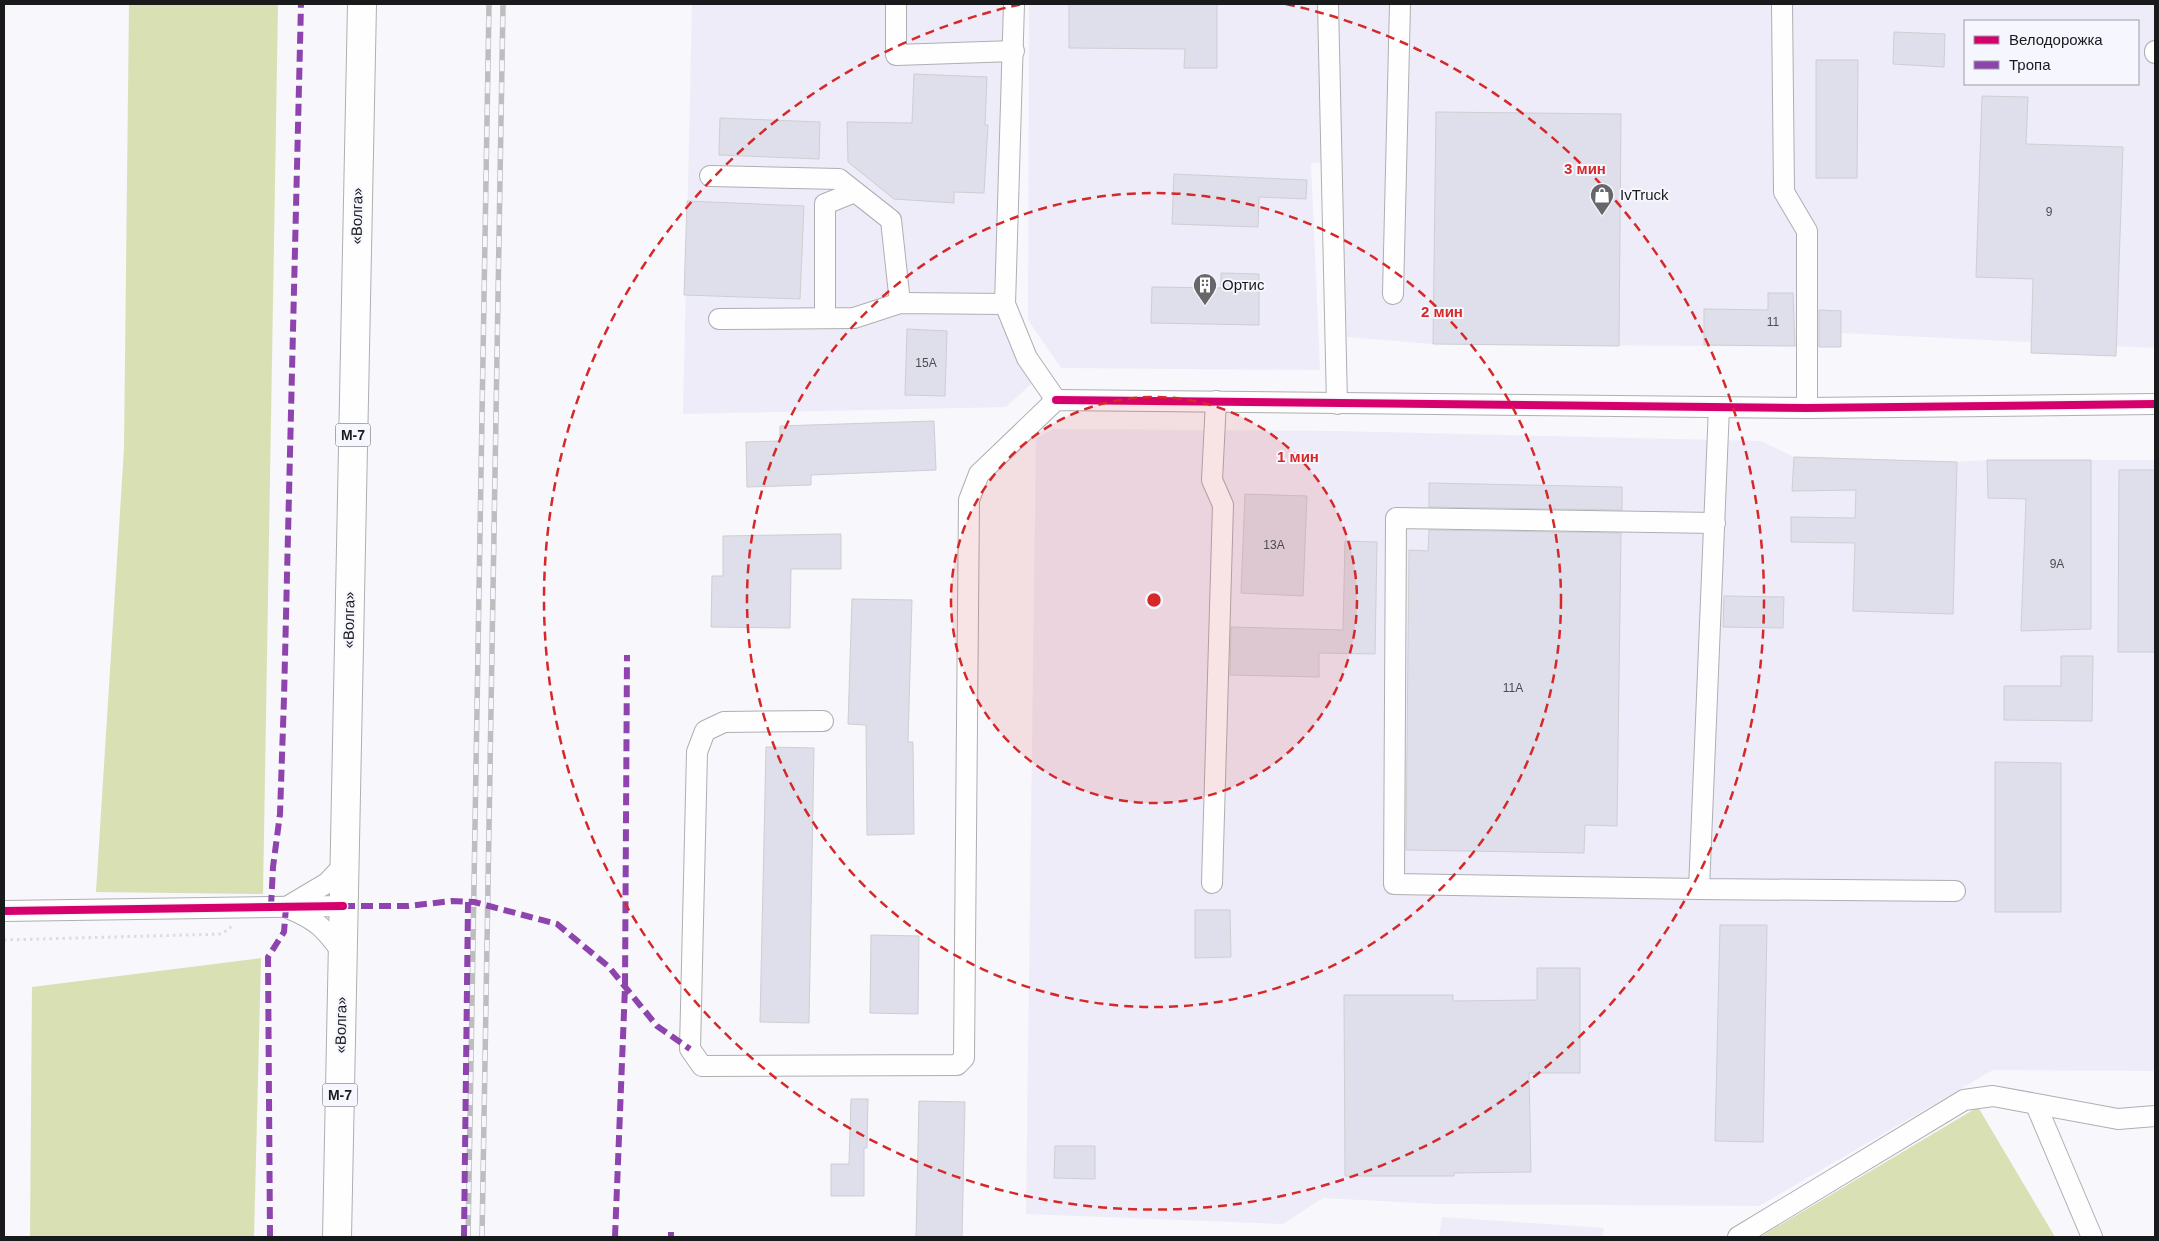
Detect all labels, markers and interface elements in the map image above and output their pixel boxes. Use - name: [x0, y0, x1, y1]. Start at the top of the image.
- legend: [1964, 20, 2139, 85]
- text: Велодорожка: [2009, 31, 2103, 48]
- text: Тропа: [2009, 56, 2051, 73]
- text: 3 мин: [1564, 160, 1606, 177]
- shop icon: IvTruck: [1589, 182, 1615, 216]
- place label: IvTruck: [1620, 186, 1669, 203]
- street label: «Волга»: [348, 187, 365, 245]
- house number: 9: [2046, 205, 2053, 219]
- building icon: Ортис: [1192, 272, 1218, 306]
- place label: Ортис: [1222, 276, 1265, 293]
- text: 2 мин: [1421, 303, 1463, 320]
- house number: 11: [1767, 315, 1780, 329]
- house number: 15А: [915, 356, 937, 370]
- road number: М-7: [336, 424, 370, 446]
- text: 1 мин: [1277, 448, 1319, 465]
- house number: 13А: [1263, 538, 1285, 552]
- house number: 9А: [2050, 557, 2064, 571]
- street label: «Волга»: [340, 591, 357, 649]
- centre of rings: [1145, 591, 1163, 609]
- house number: 11А: [1503, 681, 1523, 695]
- street label: «Волга»: [332, 996, 349, 1054]
- road number: М-7: [322, 1084, 358, 1106]

